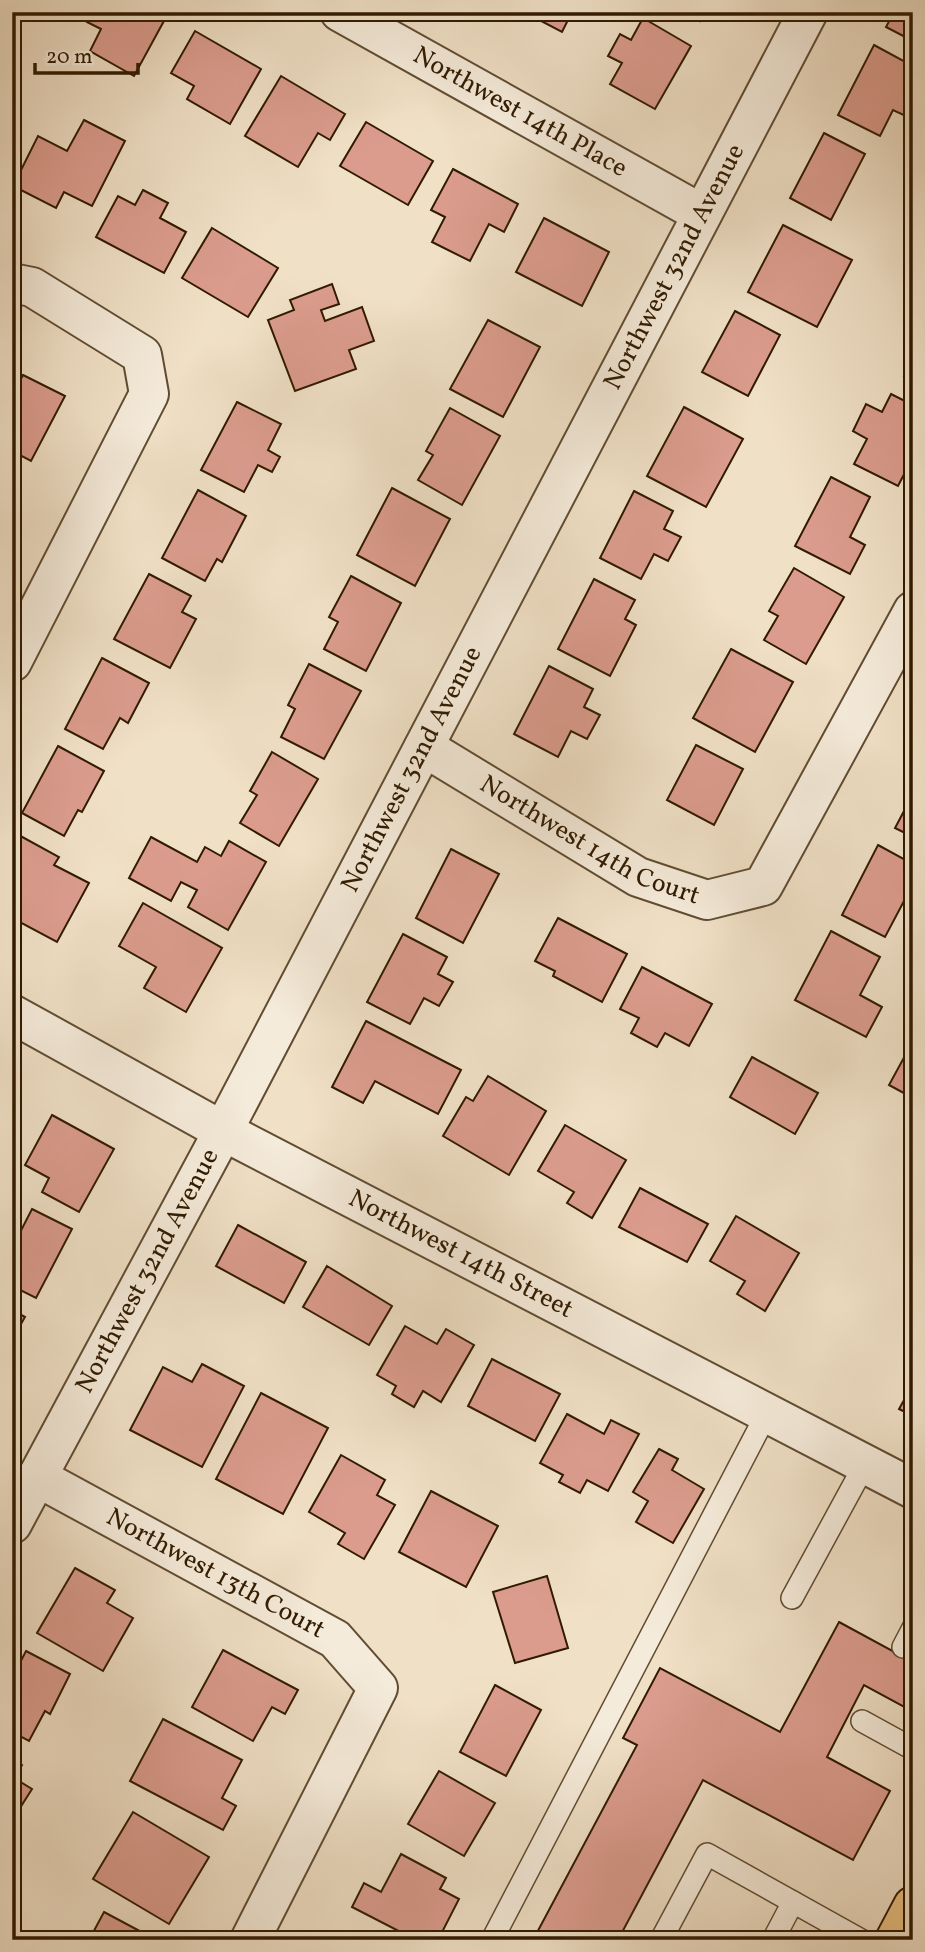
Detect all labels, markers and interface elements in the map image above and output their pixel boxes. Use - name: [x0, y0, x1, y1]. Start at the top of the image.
- scale bar: [35, 32, 138, 76]
- street label: Northwest 14th Place: [406, 38, 634, 187]
- text: 20 m: [46, 43, 92, 72]
- street label: Northwest 32nd Avenue: [595, 138, 754, 396]
- street label: Northwest 32nd Avenue: [333, 640, 491, 899]
- street label: Northwest 14th Court: [473, 767, 704, 914]
- street label: Northwest 32nd Avenue: [67, 1142, 228, 1400]
- street label: Northwest 14th Street: [342, 1181, 579, 1328]
- street label: Northwest 13th Court: [99, 1500, 331, 1648]

